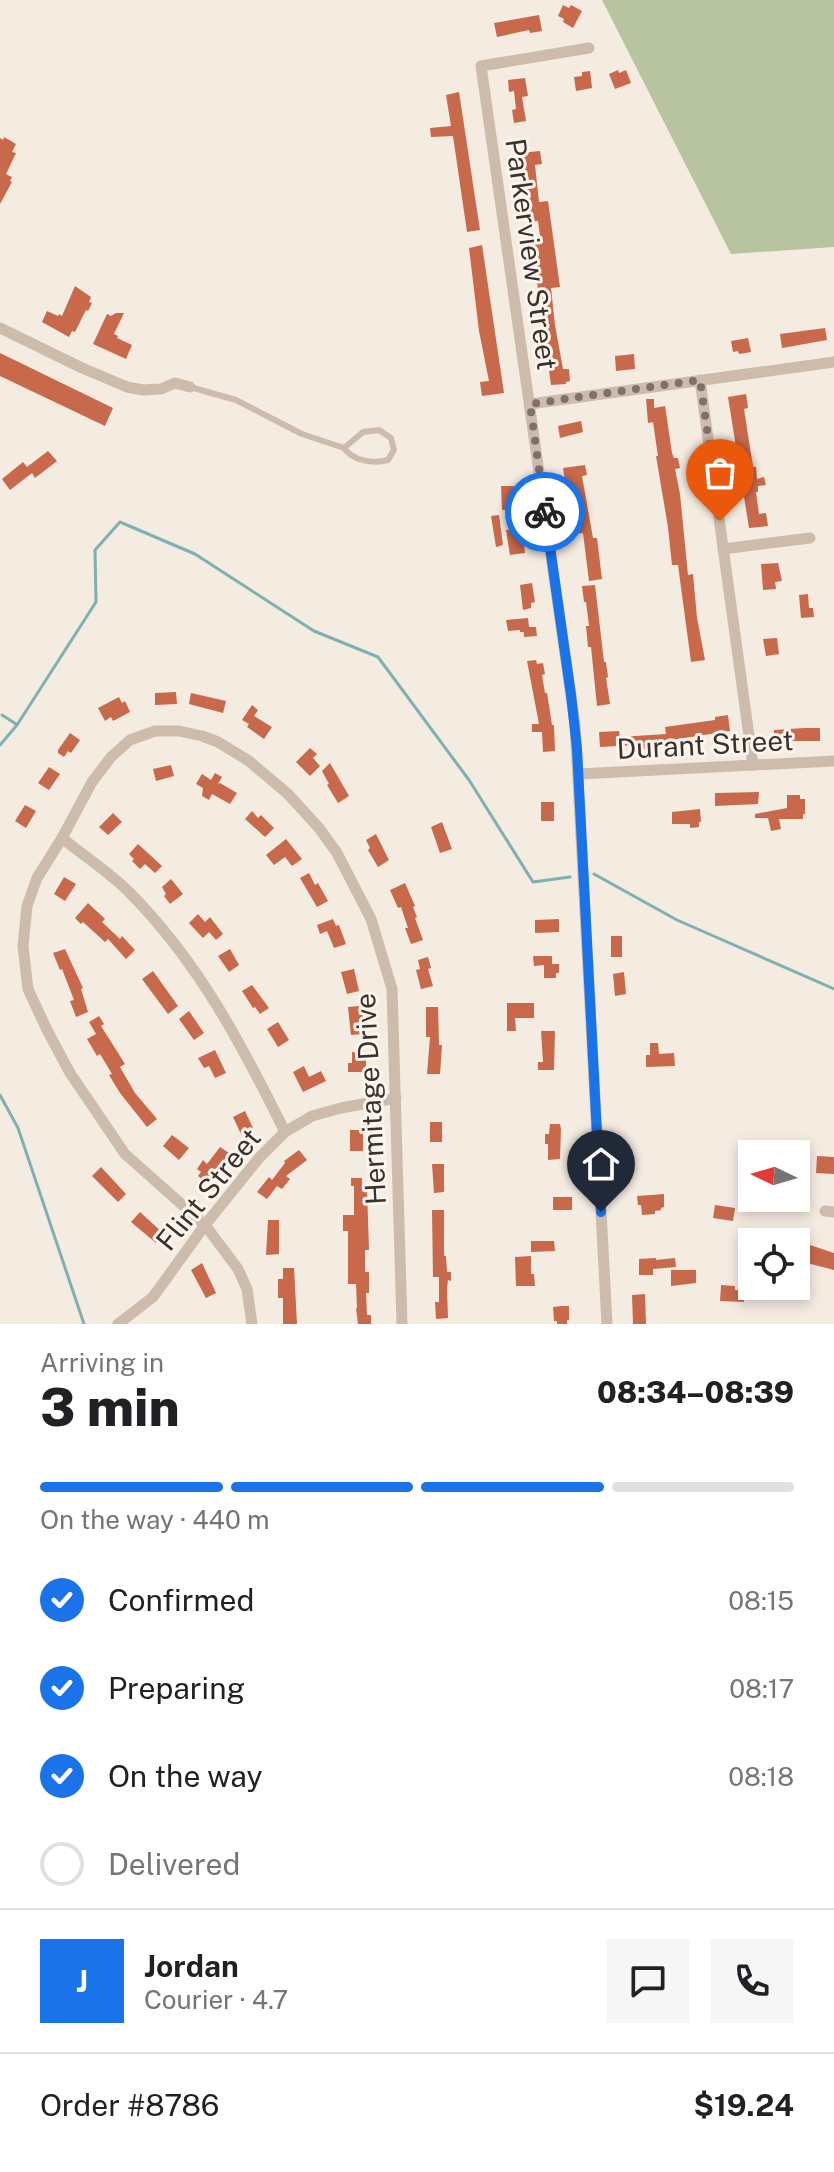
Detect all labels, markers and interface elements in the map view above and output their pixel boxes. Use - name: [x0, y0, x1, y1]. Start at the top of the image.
- street label: Parkerview Street: [499, 136, 565, 372]
- pin: [686, 439, 754, 521]
- icon: bag: [698, 451, 742, 495]
- courier: [505, 472, 585, 552]
- icon: bike: [523, 490, 567, 534]
- street label: Durant Street: [616, 723, 794, 765]
- street label: Hermitage Drive: [348, 992, 392, 1206]
- street label: Flint Street: [149, 1121, 267, 1257]
- pin: [567, 1130, 635, 1212]
- north arrow: [738, 1140, 810, 1212]
- map controls: [738, 1140, 810, 1300]
- icon: home: [579, 1142, 623, 1186]
- button: locate: [738, 1228, 810, 1300]
- text: Arriving in: [40, 1347, 164, 1378]
- text: 08:34–08:39: [597, 1374, 794, 1410]
- text: 3 min: [40, 1377, 180, 1438]
- text: On the way · 440 m: [40, 1504, 270, 1535]
- icon: check: [40, 1578, 84, 1622]
- text: Confirmed: [108, 1582, 254, 1618]
- text: 08:15: [728, 1585, 794, 1616]
- icon: check: [40, 1666, 84, 1710]
- text: Preparing: [108, 1670, 245, 1706]
- text: 08:17: [729, 1673, 794, 1704]
- icon: check: [40, 1754, 84, 1798]
- text: On the way: [108, 1758, 262, 1794]
- text: 08:18: [728, 1761, 794, 1792]
- text: Delivered: [108, 1846, 240, 1882]
- button: chat: [606, 1939, 690, 2023]
- button: phone: [710, 1939, 794, 2023]
- text: Jordan: [144, 1948, 239, 1984]
- text: J: [76, 1963, 88, 1999]
- text: Courier · 4.7: [144, 1984, 288, 2015]
- text: Order #8786: [40, 2087, 220, 2123]
- text: $19.24: [694, 2087, 794, 2123]

